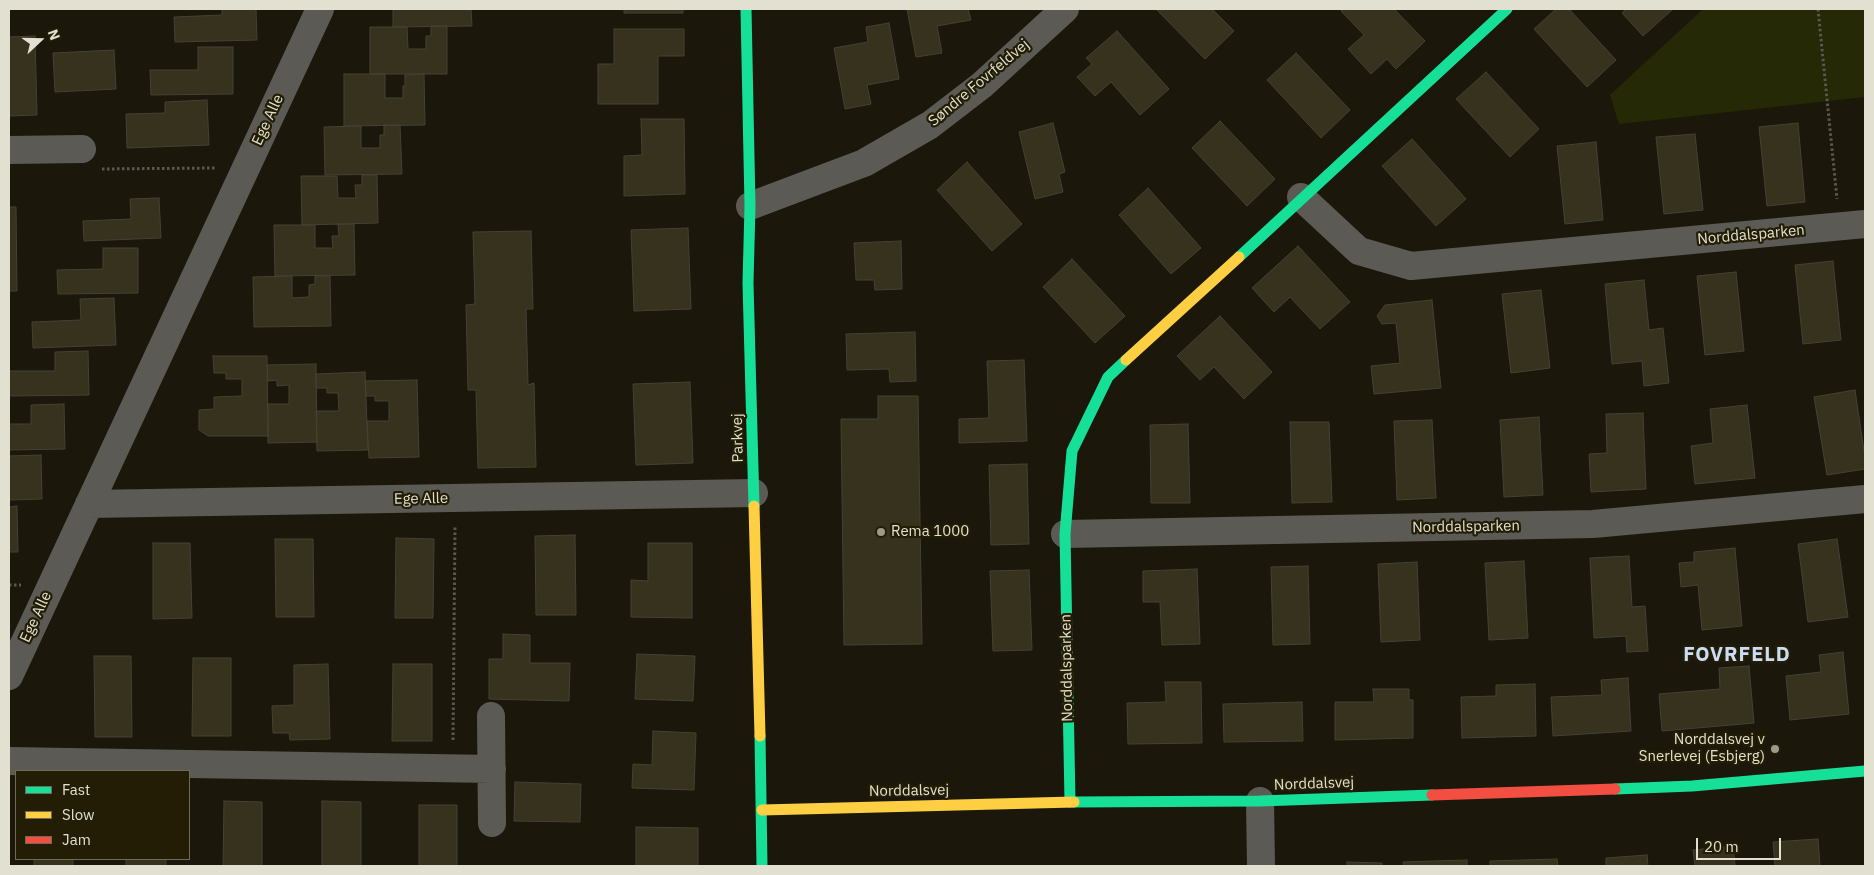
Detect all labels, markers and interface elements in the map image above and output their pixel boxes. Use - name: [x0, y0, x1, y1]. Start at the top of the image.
- north arrow: [15, 15, 65, 65]
- text: N: [44, 27, 64, 43]
- street label: Søndre Fovrfeldvej: [925, 36, 1033, 130]
- street label: Ege Alle: [248, 92, 288, 148]
- street label: Norddalsparken: [1697, 221, 1805, 249]
- street label: Parkvej: [729, 413, 747, 463]
- street label: Ege Alle: [394, 490, 448, 508]
- street label: Norddalsparken: [1412, 517, 1520, 537]
- place label: Rema 1000: [891, 523, 969, 541]
- marker: Rema 1000: [875, 526, 887, 538]
- street label: Ege Alle: [16, 589, 56, 645]
- street label: Norddalsparken: [1057, 614, 1077, 722]
- district label: FOVRFELD: [1682, 643, 1792, 667]
- place label: Norddalsvej v Snerlevej (Esbjerg): [1639, 731, 1765, 766]
- marker: Norddalsvej v Snerlevej (Esbjerg): [1769, 743, 1781, 755]
- legend: [15, 770, 190, 860]
- street label: Norddalsvej: [1274, 774, 1354, 794]
- text: Fast: [62, 780, 90, 799]
- street label: Norddalsvej: [869, 781, 949, 801]
- text: Slow: [62, 805, 95, 824]
- scale bar: [1699, 828, 1784, 860]
- text: Jam: [62, 830, 91, 849]
- text: 20 m: [1704, 837, 1739, 856]

